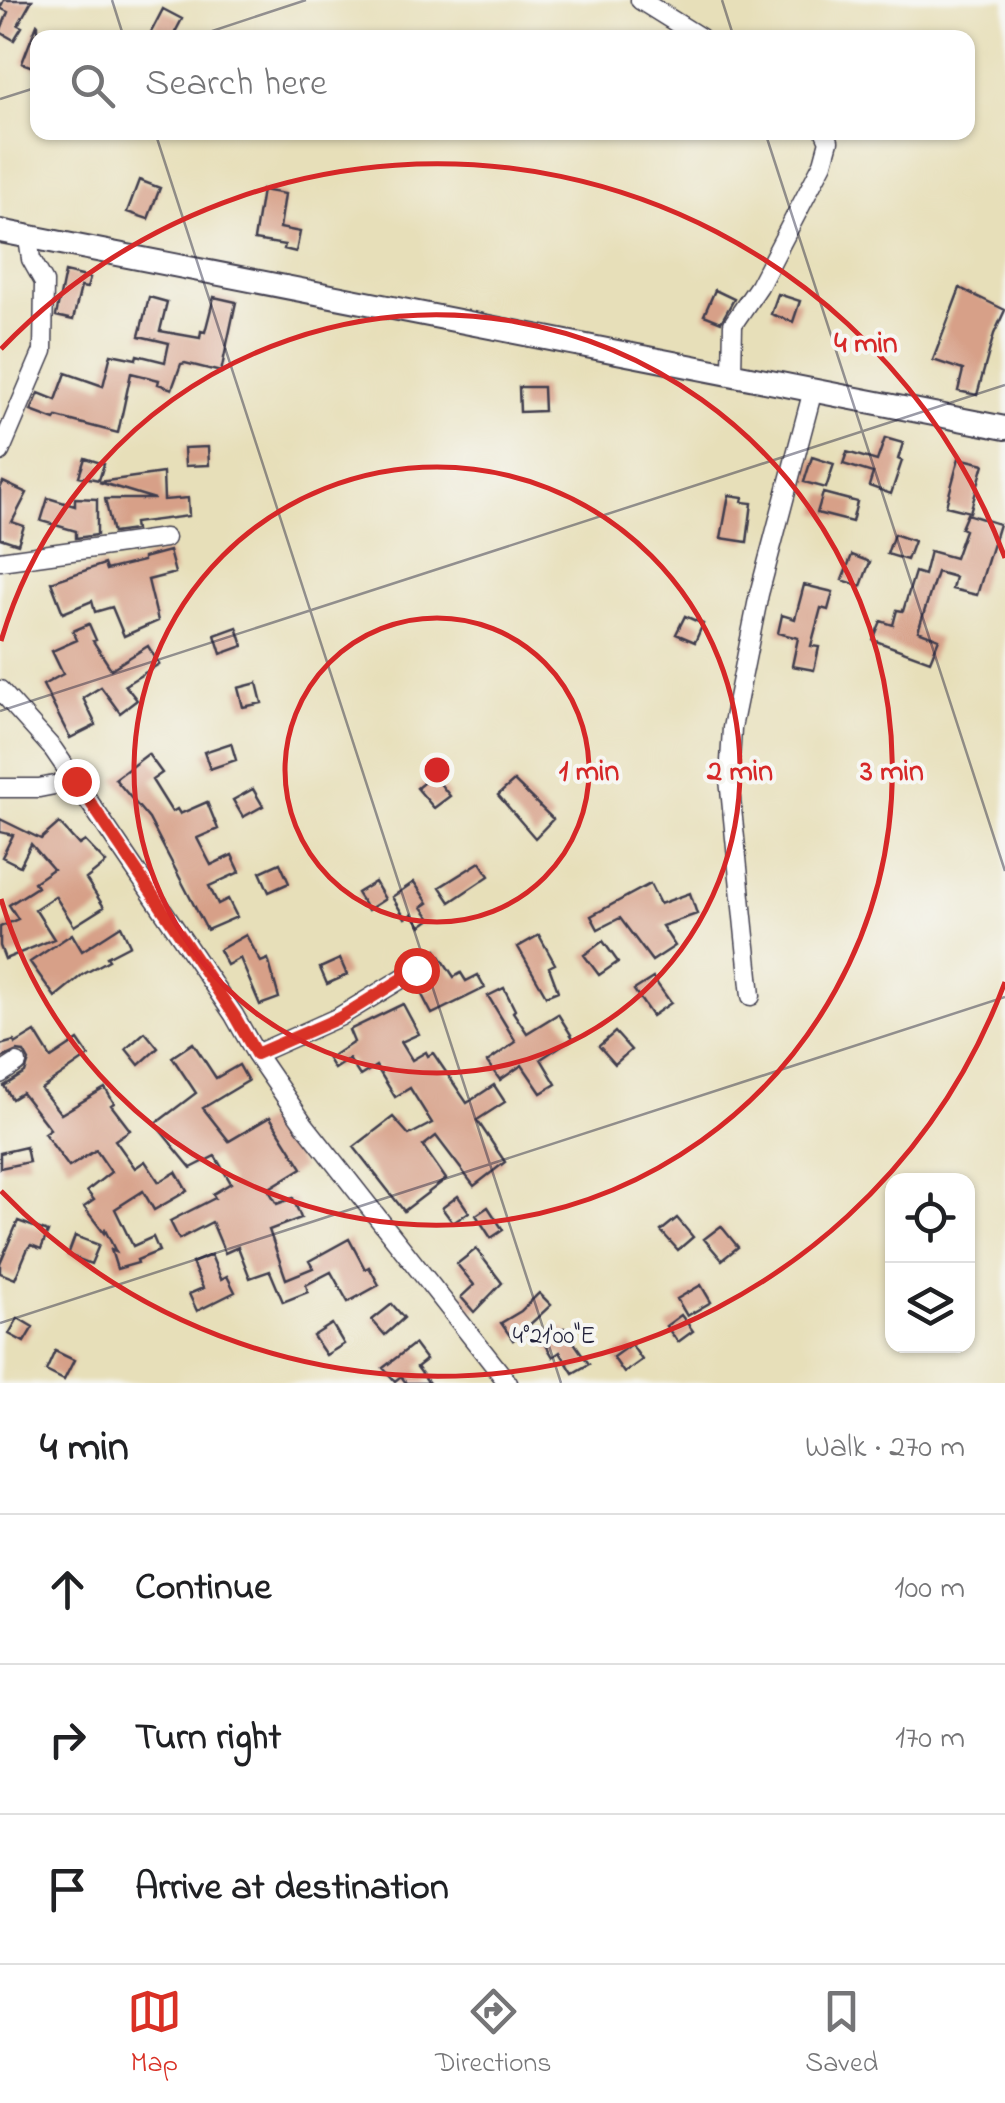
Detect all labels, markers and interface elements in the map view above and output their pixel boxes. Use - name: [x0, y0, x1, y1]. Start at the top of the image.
- search box: [30, 30, 975, 140]
- text: Search here: [145, 57, 327, 113]
- icon: search: [65, 58, 120, 113]
- text: 4 min: [834, 323, 898, 367]
- text: 1 min: [559, 751, 619, 795]
- text: 2 min: [706, 751, 773, 795]
- text: 3 min: [859, 751, 924, 795]
- centre of rings: [419, 752, 455, 788]
- route end: [54, 759, 100, 805]
- route start: [394, 948, 440, 994]
- map controls: [885, 1173, 975, 1353]
- button: locate: [885, 1173, 975, 1263]
- button: layers: [885, 1263, 975, 1353]
- text: 4°21'00"E: [513, 1319, 595, 1355]
- text: 4 min: [40, 1418, 129, 1479]
- text: Walk · 270 m: [805, 1425, 965, 1472]
- text: Continue: [135, 1561, 271, 1617]
- icon: ahead: [40, 1562, 95, 1617]
- text: 100 m: [894, 1566, 965, 1613]
- text: Turn right: [135, 1711, 281, 1767]
- icon: right: [40, 1712, 95, 1767]
- text: 170 m: [895, 1716, 965, 1763]
- text: Arrive at destination: [135, 1861, 449, 1917]
- icon: arrive: [40, 1862, 95, 1917]
- tab: Map: [127, 1984, 182, 2085]
- tab: Directions: [435, 1984, 552, 2085]
- tab: Saved: [805, 1984, 878, 2085]

